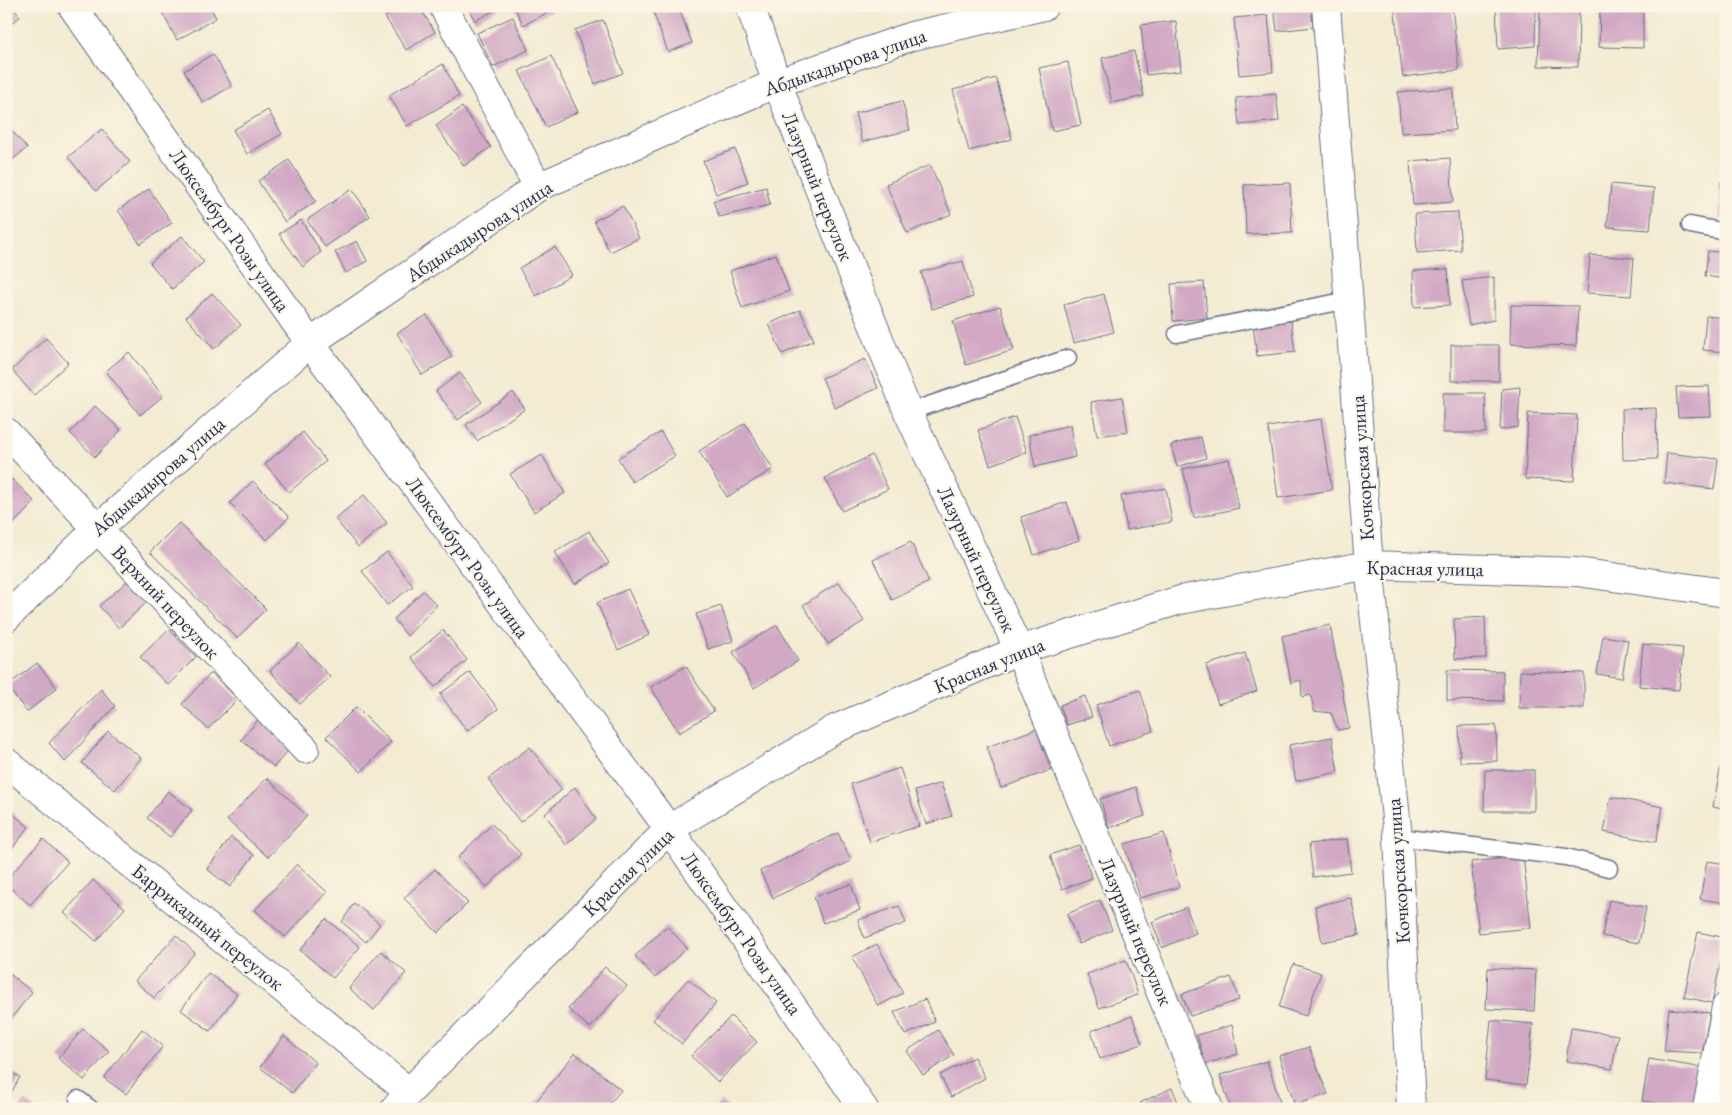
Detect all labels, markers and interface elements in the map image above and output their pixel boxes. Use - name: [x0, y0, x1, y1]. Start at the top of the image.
- street label: Абдыкадырова улица: [760, 22, 929, 102]
- street label: Лазурный переулок: [776, 107, 860, 265]
- street label: Люксембург Розы улица: [164, 143, 296, 317]
- street label: Абдыкадырова улица: [400, 174, 557, 289]
- street label: Кочкорская улица: [1344, 394, 1380, 542]
- street label: Абдыкадырова улица: [85, 411, 231, 542]
- street label: Люксембург Розы улица: [400, 471, 536, 643]
- street label: Лазурный переулок: [932, 481, 1023, 637]
- street label: Верхний переулок: [106, 539, 226, 665]
- street label: Красная улица: [1366, 554, 1484, 582]
- street label: Красная улица: [930, 631, 1048, 699]
- street label: Кочкорская улица: [1380, 797, 1416, 945]
- street label: Красная улица: [577, 822, 679, 922]
- street label: Люксембург Розы улица: [676, 846, 808, 1020]
- street label: Лазурный переулок: [1093, 853, 1179, 1010]
- street label: Баррикадный переулок: [127, 858, 290, 997]

